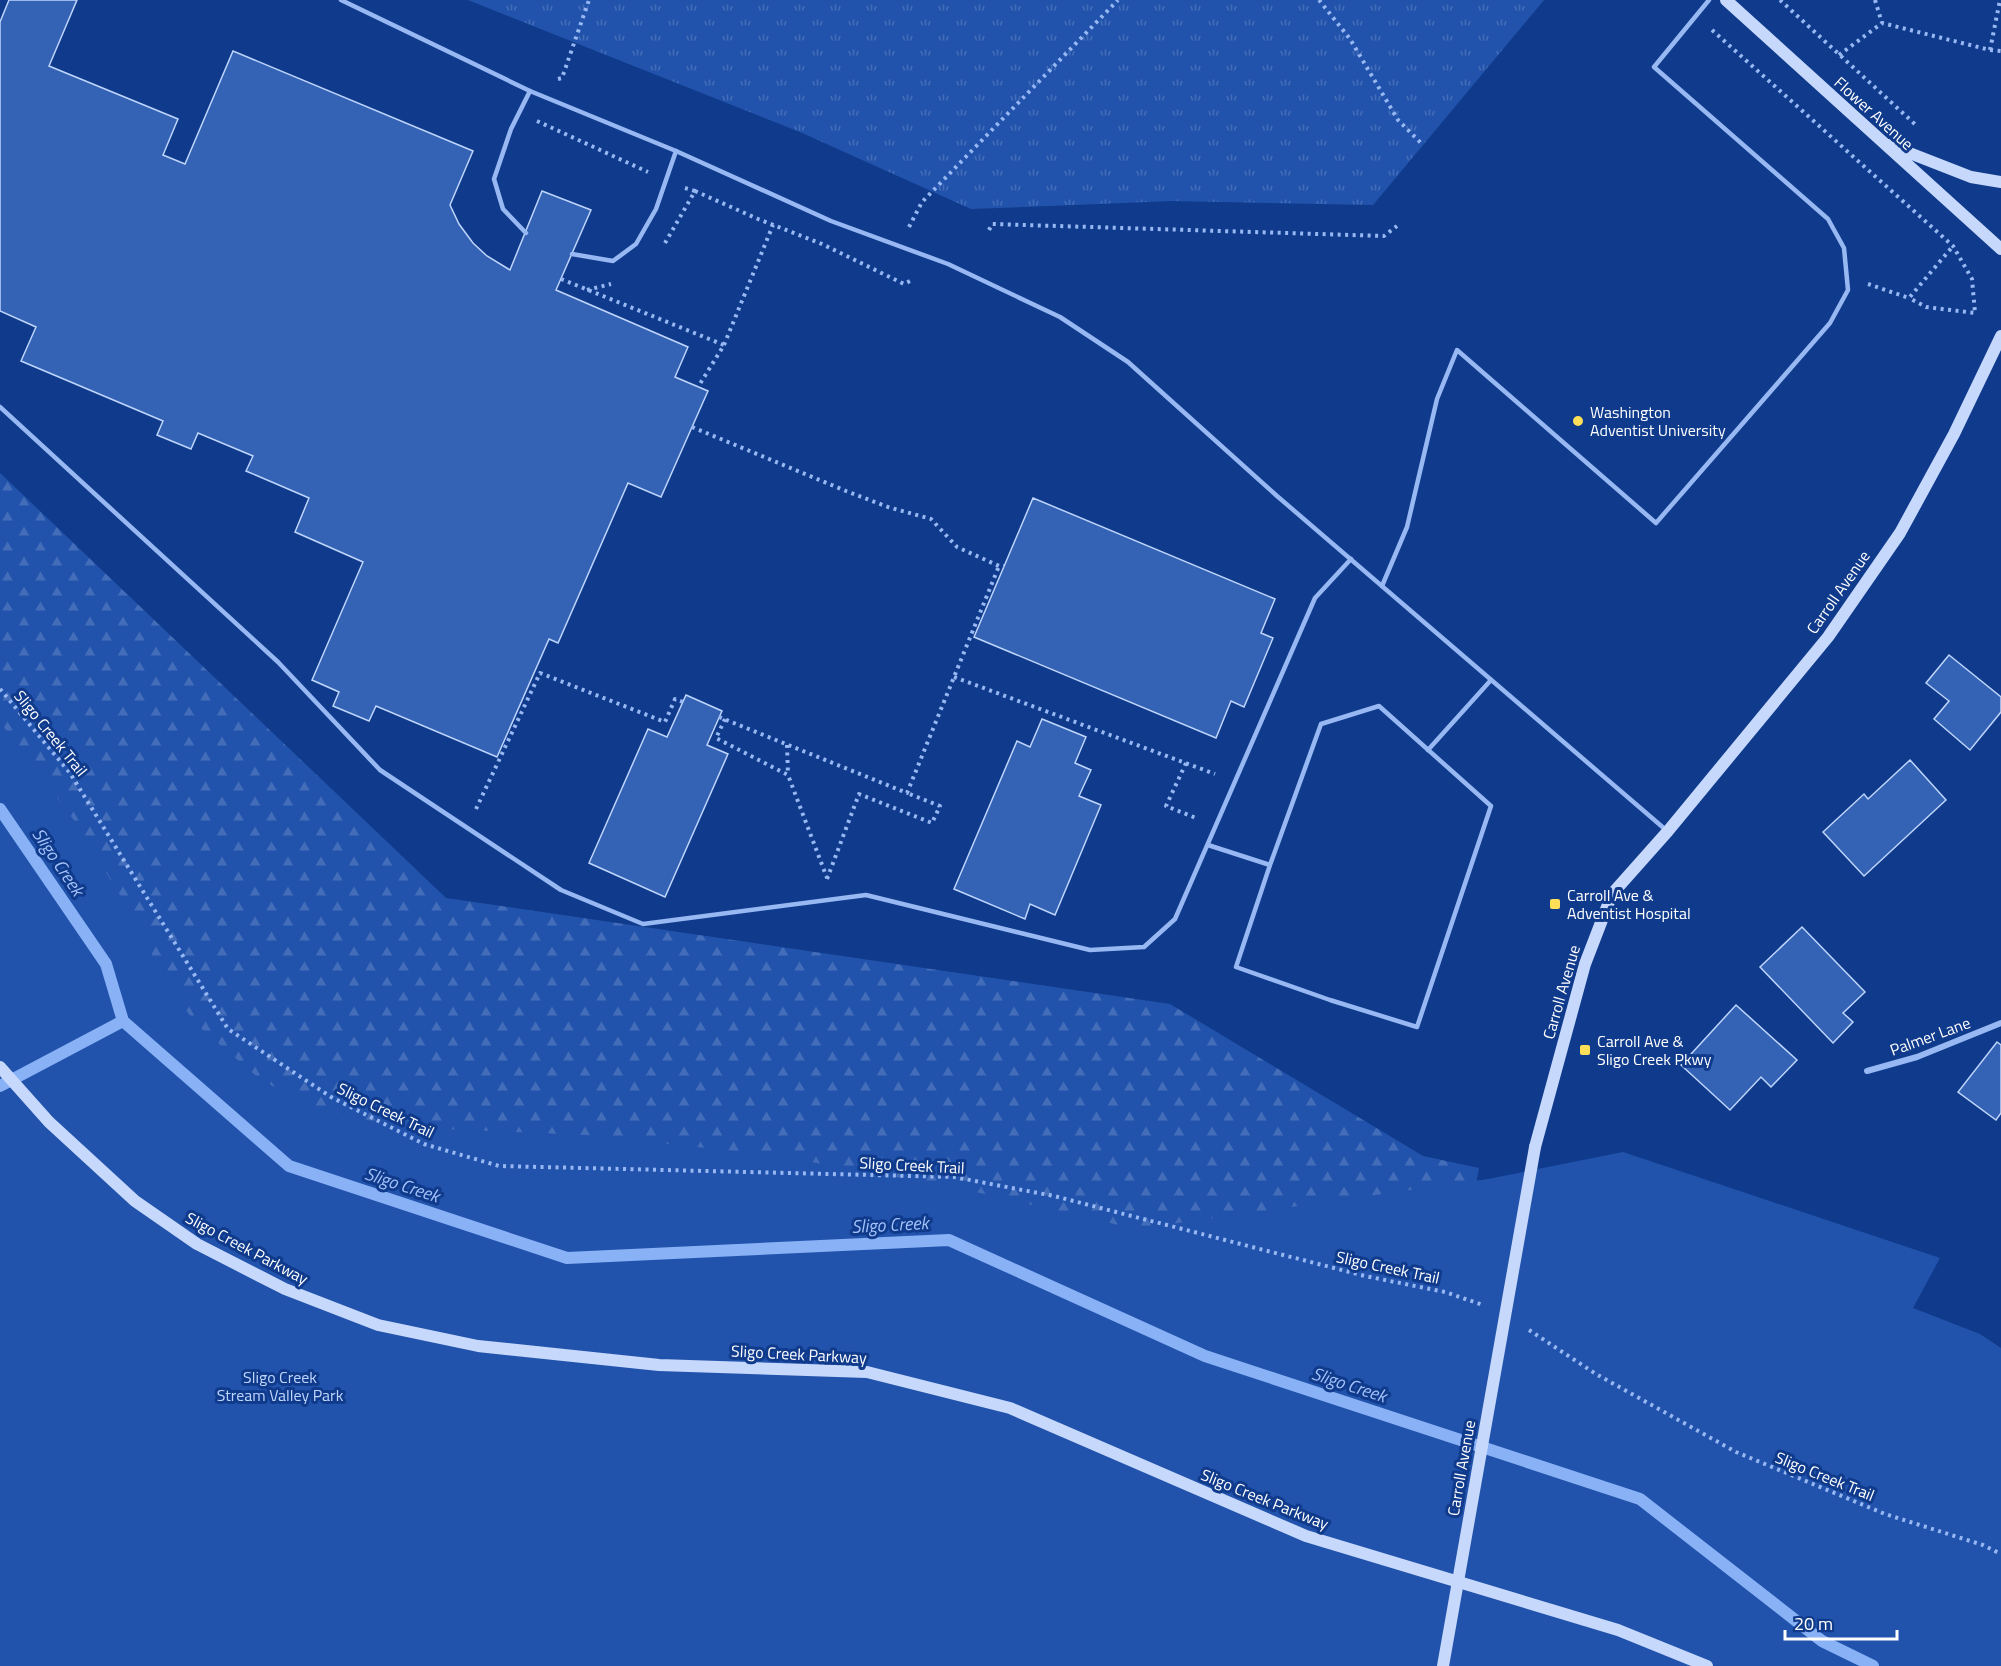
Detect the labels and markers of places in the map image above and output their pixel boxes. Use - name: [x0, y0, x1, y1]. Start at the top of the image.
- place label: Washington Adventist University: [1590, 400, 1726, 442]
- marker: Washington Adventist University: [1571, 414, 1585, 428]
- place label: Carroll Ave & Adventist Hospital: [1567, 883, 1691, 925]
- marker: Carroll Ave & Adventist Hospital: [1548, 897, 1562, 911]
- place label: Carroll Ave & Sligo Creek Pkwy: [1597, 1029, 1712, 1071]
- marker: Carroll Ave & Sligo Creek Pkwy: [1578, 1043, 1592, 1057]

